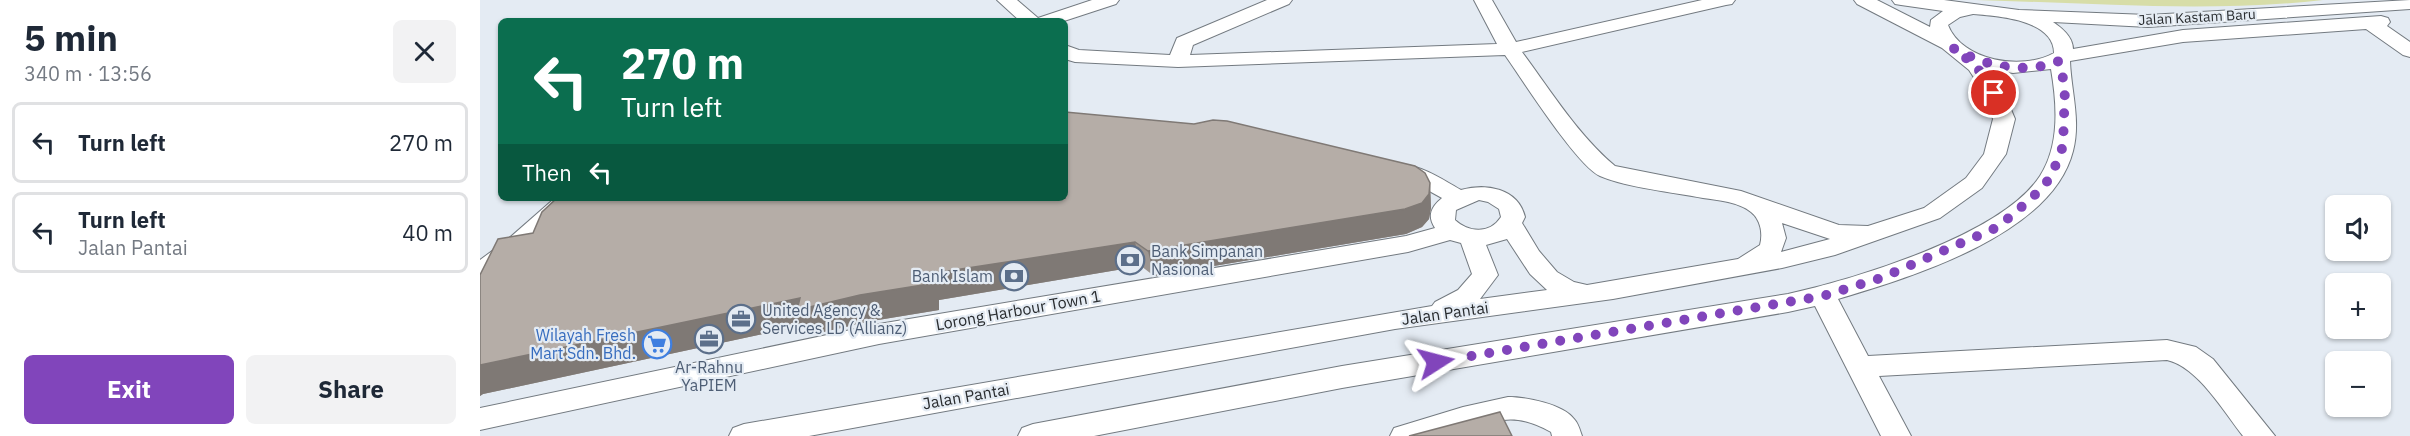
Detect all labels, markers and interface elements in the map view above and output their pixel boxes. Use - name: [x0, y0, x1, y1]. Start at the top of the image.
- street label: Jalan Kastam Baru: [2138, 5, 2256, 29]
- text: 5 min: [24, 14, 118, 61]
- button: close: [393, 20, 456, 83]
- text: 270 m: [621, 36, 744, 91]
- icon: left: [522, 42, 600, 120]
- text: 340 m · 13:56: [24, 60, 152, 87]
- pin: [1968, 67, 2019, 118]
- icon: arrive: [1977, 76, 2010, 109]
- text: Turn left: [621, 89, 722, 124]
- icon: left: [27, 126, 60, 159]
- text: Turn left: [78, 128, 166, 157]
- text: 270 m: [389, 128, 453, 157]
- icon: left: [584, 156, 617, 189]
- text: Then: [522, 158, 572, 187]
- map controls: [2325, 195, 2391, 417]
- button: sound: [2325, 195, 2391, 261]
- text: Turn left: [78, 205, 166, 234]
- icon: left: [27, 216, 60, 249]
- text: 40 m: [402, 218, 453, 247]
- text: Jalan Pantai: [78, 234, 188, 261]
- place label: Bank Simpanan Nasional: [1151, 241, 1263, 279]
- bank icon: Bank Simpanan Nasional: [1114, 244, 1146, 276]
- bank icon: Bank Islam: [998, 260, 1030, 292]
- place label: Bank Islam: [912, 266, 993, 286]
- button: +: [2325, 273, 2391, 339]
- street label: Lorong Harbour Town 1: [934, 286, 1102, 334]
- street label: Jalan Pantai: [1400, 297, 1490, 329]
- place label: United Agency & Services LD (Allianz): [762, 300, 907, 338]
- office icon: United Agency & Services LD (Allianz): [725, 303, 757, 335]
- office icon: Ar-Rahnu YaPIEM: [693, 323, 725, 355]
- place label: Wilayah Fresh Mart Sdn. Bhd.: [530, 325, 636, 363]
- supermarket icon: Wilayah Fresh Mart Sdn. Bhd.: [641, 328, 673, 360]
- position arrow: [1404, 330, 1468, 394]
- button: −: [2325, 351, 2391, 417]
- button: Exit: [24, 355, 234, 424]
- button: Share: [246, 355, 456, 424]
- place label: Ar-Rahnu YaPIEM: [675, 357, 743, 395]
- street label: Jalan Pantai: [921, 379, 1011, 413]

